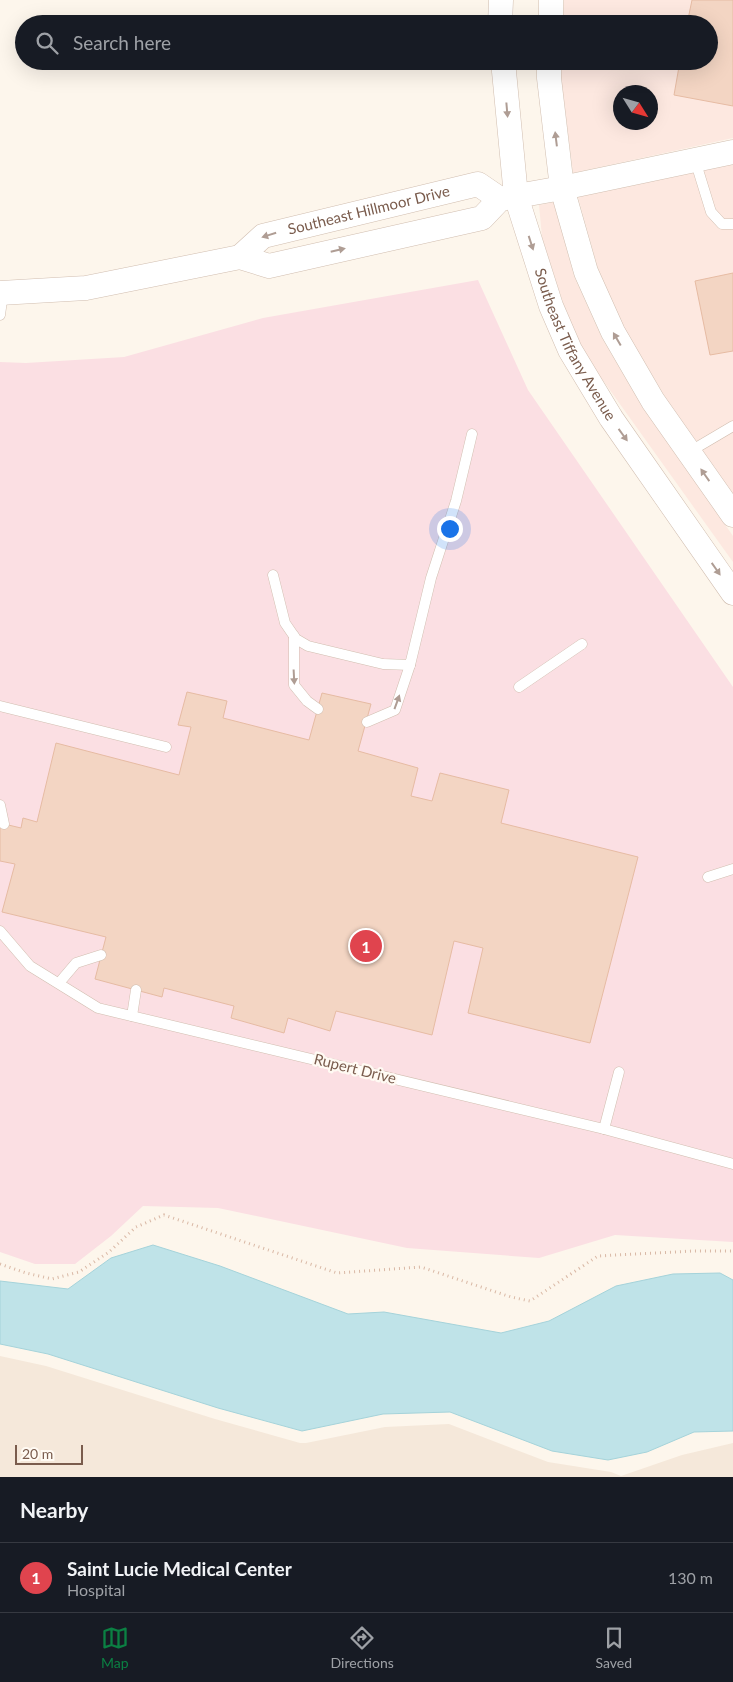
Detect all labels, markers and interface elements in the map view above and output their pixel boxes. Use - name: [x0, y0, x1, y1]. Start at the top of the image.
- search box: [15, 15, 718, 70]
- icon: search: [33, 29, 61, 57]
- text: Search here: [73, 31, 171, 54]
- north arrow: [613, 85, 658, 130]
- one-way arrow: [504, 102, 512, 118]
- one-way arrow: [552, 131, 560, 147]
- street label: Southeast Hillmoor Drive: [286, 181, 451, 238]
- one-way arrow: [262, 231, 277, 239]
- one-way arrow: [527, 235, 535, 250]
- one-way arrow: [331, 246, 346, 254]
- street label: Southeast Tiffany Avenue: [532, 266, 620, 424]
- one-way arrow: [612, 332, 621, 345]
- one-way arrow: [618, 428, 629, 441]
- one-way arrow: [700, 468, 710, 482]
- your location: [437, 516, 463, 542]
- one-way arrow: [711, 562, 721, 575]
- one-way arrow: [291, 670, 299, 686]
- one-way arrow: [393, 694, 401, 709]
- pin: 1: [350, 927, 382, 965]
- street label: Rupert Drive: [312, 1049, 398, 1087]
- scale bar: [15, 1442, 82, 1465]
- text: 20 m: [22, 1445, 53, 1462]
- text: Nearby: [20, 1497, 88, 1522]
- text: Saint Lucie Medical Center: [67, 1557, 292, 1580]
- text: 1: [31, 1568, 41, 1587]
- text: 130 m: [668, 1568, 713, 1587]
- text: Hospital: [67, 1580, 125, 1599]
- tab: Map: [101, 1624, 129, 1671]
- tab: Directions: [331, 1624, 394, 1671]
- tab: Saved: [596, 1624, 632, 1671]

